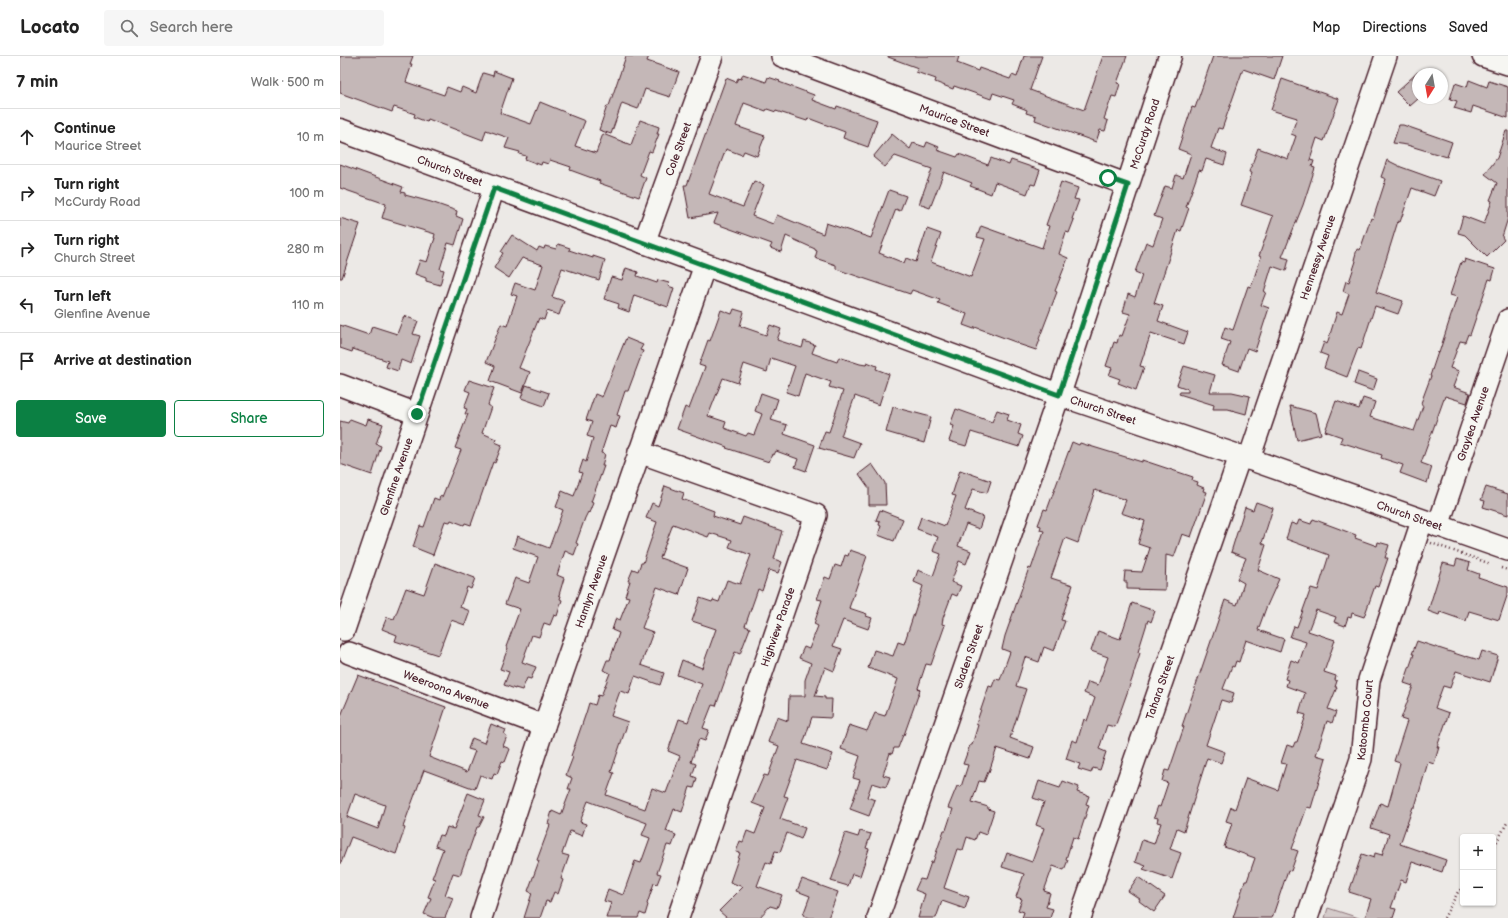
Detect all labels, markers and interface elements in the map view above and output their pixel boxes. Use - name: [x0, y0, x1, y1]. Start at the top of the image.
- search box: [104, 10, 384, 46]
- text: Locato: [20, 16, 80, 39]
- icon: search: [118, 17, 140, 39]
- text: Search here: [150, 18, 233, 37]
- text: Map: [1312, 19, 1340, 36]
- text: Directions: [1362, 19, 1427, 36]
- text: Saved: [1449, 19, 1488, 36]
- north arrow: [1412, 68, 1448, 104]
- text: 7 min: [16, 72, 58, 92]
- text: Walk · 500 m: [251, 74, 324, 90]
- street label: McCurdy Road: [1127, 97, 1162, 171]
- street label: Maurice Street: [918, 101, 992, 139]
- text: Continue: [54, 119, 116, 138]
- street label: Cole Street: [662, 120, 694, 178]
- icon: ahead: [16, 126, 38, 148]
- text: 10 m: [297, 129, 324, 145]
- text: Maurice Street: [54, 138, 141, 154]
- street label: Church Street: [415, 152, 485, 189]
- route start: [1099, 169, 1117, 187]
- text: Turn right: [54, 175, 119, 194]
- icon: right: [16, 182, 38, 204]
- text: 100 m: [289, 185, 324, 201]
- text: McCurdy Road: [54, 194, 140, 210]
- street label: Hennessy Avenue: [1297, 213, 1338, 301]
- text: Turn right: [54, 231, 119, 250]
- icon: right: [16, 238, 38, 260]
- text: 280 m: [287, 241, 324, 257]
- text: Church Street: [54, 250, 135, 266]
- text: Turn left: [54, 287, 111, 306]
- icon: left: [16, 294, 38, 316]
- text: 110 m: [292, 297, 324, 313]
- text: Glenfine Avenue: [54, 306, 150, 322]
- icon: arrive: [16, 350, 38, 372]
- text: Arrive at destination: [54, 351, 192, 370]
- street label: Graylea Avenue: [1454, 384, 1492, 463]
- street label: Church Street: [1068, 393, 1138, 427]
- button: Save: [16, 400, 166, 437]
- button: Share: [174, 400, 324, 437]
- route end: [408, 405, 426, 423]
- street label: Glenfine Avenue: [377, 435, 415, 517]
- street label: Church Street: [1375, 498, 1445, 533]
- street label: Hamlyn Avenue: [572, 552, 610, 630]
- street label: Highview Parade: [758, 585, 798, 668]
- street label: Sladen Street: [951, 622, 986, 690]
- street label: Tahara Street: [1143, 653, 1177, 721]
- street label: Weeroona Avenue: [401, 667, 492, 712]
- street label: Katoomba Court: [1354, 679, 1376, 761]
- map controls: [1460, 834, 1496, 906]
- button: +: [1460, 834, 1496, 870]
- button: −: [1460, 870, 1496, 906]

